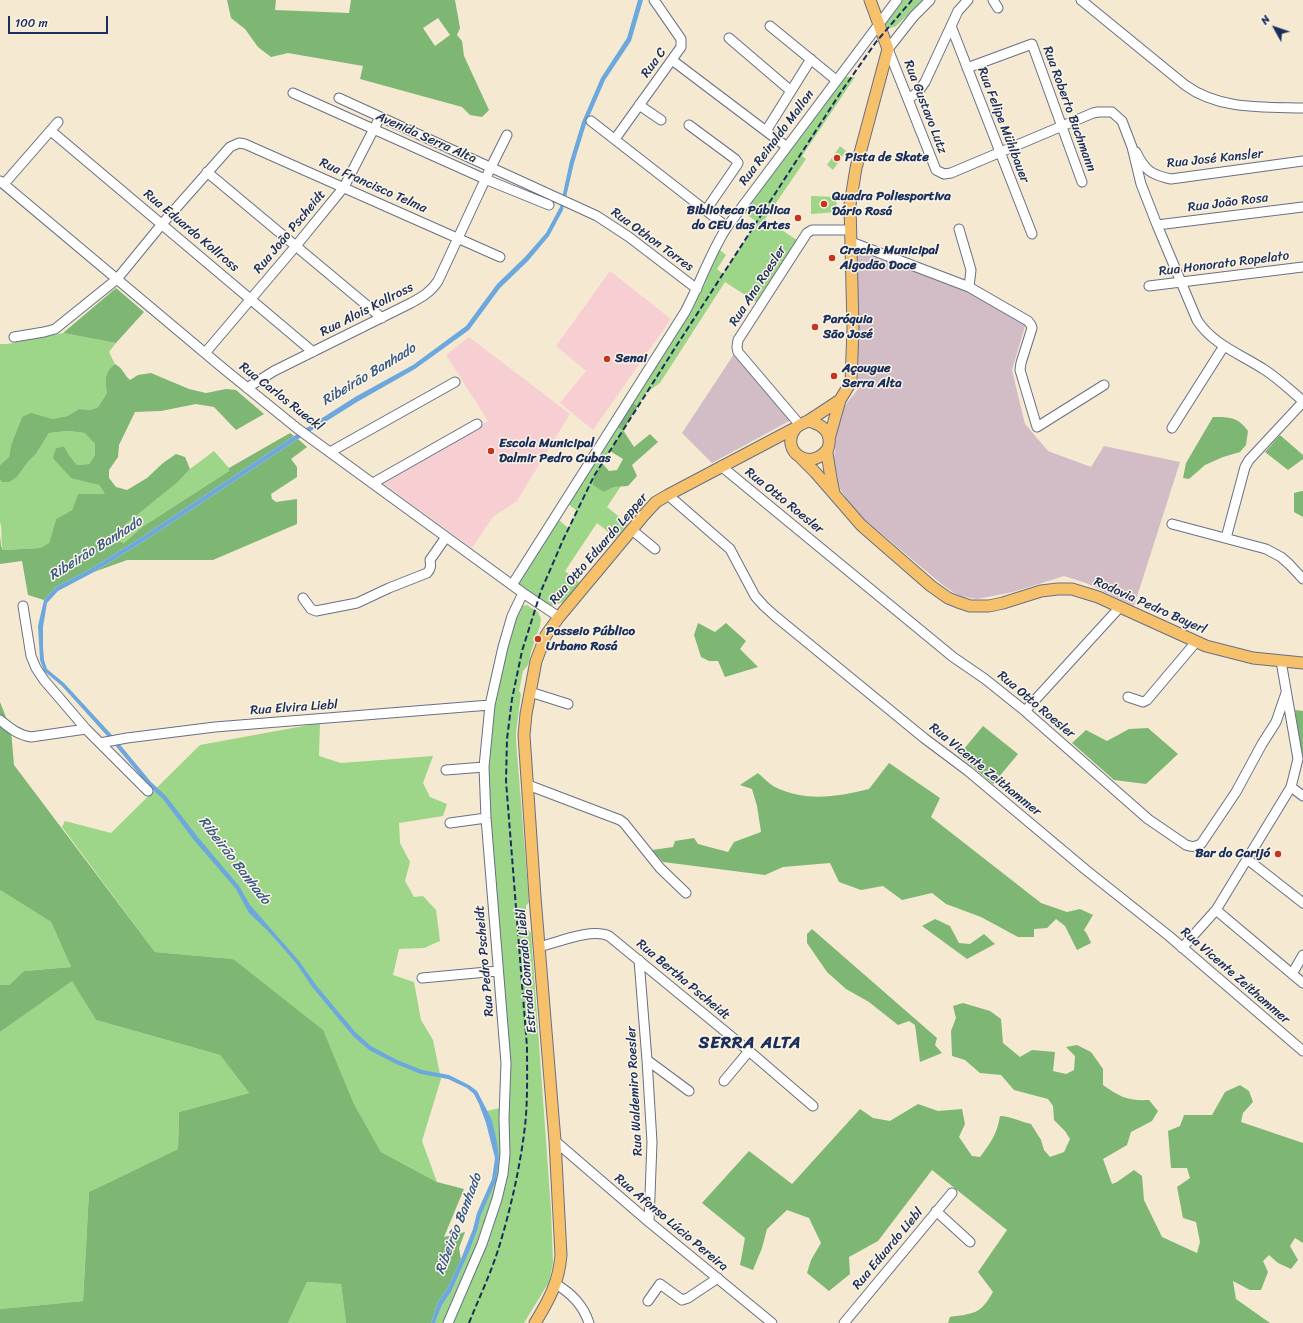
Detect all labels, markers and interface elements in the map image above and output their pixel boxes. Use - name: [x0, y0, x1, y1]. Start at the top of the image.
- scale bar: [10, 8, 110, 34]
- north arrow: [1255, 8, 1295, 48]
- text: N: [1256, 11, 1275, 29]
- text: 100 m: [15, 12, 48, 34]
- street label: Rua Roberto Buchmann: [1039, 44, 1099, 174]
- street label: Rua C: [638, 45, 670, 81]
- street label: Rua Gustavo Lutz: [900, 58, 950, 156]
- street label: Rua Felipe Mühlbauer: [974, 65, 1032, 185]
- street label: Rua Reinaldo Mallon: [736, 87, 818, 189]
- street label: Avenida Serra Alta: [373, 109, 479, 167]
- street label: Rua José Kansler: [1166, 146, 1264, 172]
- place label: Pista de Skate: [845, 150, 929, 166]
- marker: Pista de Skate: [832, 153, 842, 163]
- street label: Rua Francisco Telma: [317, 155, 429, 217]
- street label: Rua Eduardo Kollross: [140, 186, 242, 276]
- street label: Rua João Pscheidt: [251, 187, 329, 277]
- place label: Quadra Poliesportiva Dário Rosá: [832, 189, 951, 220]
- street label: Rua João Rosa: [1187, 190, 1269, 216]
- marker: Quadra Poliesportiva Dário Rosá: [819, 199, 829, 209]
- place label: Biblioteca Pública do CEU das Artes: [687, 203, 790, 234]
- street label: Rua Othon Torres: [608, 205, 696, 275]
- marker: Biblioteca Pública do CEU das Artes: [793, 213, 803, 223]
- street label: Rua Ana Roesler: [726, 243, 790, 329]
- place label: Creche Municipal Algodão Doce: [840, 243, 939, 274]
- street label: Rua Honorato Ropelato: [1158, 248, 1290, 280]
- marker: Creche Municipal Algodão Doce: [827, 253, 837, 263]
- street label: Rua Alois Kollross: [318, 280, 416, 340]
- place label: Paróquia São José: [823, 312, 873, 343]
- marker: Paróquia São José: [810, 322, 820, 332]
- water label: Ribeirão Banhado: [319, 340, 419, 410]
- place label: Senai: [615, 351, 647, 367]
- marker: Senai: [602, 354, 612, 364]
- street label: Rua Carlos Rueckl: [236, 359, 326, 435]
- place label: Açougue Serra Alta: [842, 361, 902, 392]
- marker: Açougue Serra Alta: [829, 371, 839, 381]
- place label: Escola Municipal Dalmir Pedro Cubas: [499, 436, 611, 467]
- marker: Escola Municipal Dalmir Pedro Cubas: [486, 446, 496, 456]
- street label: Rua Otto Roesler: [742, 465, 826, 537]
- street label: Rua Otto Eduardo Lepper: [547, 490, 651, 608]
- water label: Ribeirão Banhado: [46, 514, 146, 584]
- street label: Rodovia Pedro Bayerl: [1091, 574, 1209, 638]
- place label: Passeio Público Urbano Rosá: [546, 624, 635, 655]
- marker: Passeio Público Urbano Rosá: [533, 634, 543, 644]
- street label: Rua Otto Roesler: [994, 668, 1078, 742]
- street label: Rua Elvira Liebl: [250, 697, 338, 719]
- street label: Rua Vicente Zeithammer: [926, 720, 1044, 820]
- water label: Ribeirão Banhado: [195, 814, 273, 908]
- place label: Bar do Carijó: [1195, 846, 1270, 862]
- marker: Bar do Carijó: [1273, 849, 1283, 859]
- street label: Rua Pedro Pscheidt: [472, 905, 498, 1017]
- street label: Estrada Conrado Liebl: [514, 908, 540, 1034]
- street label: Rua Vicente Zeithammer: [1177, 924, 1293, 1028]
- street label: Rua Bertha Pscheidt: [633, 936, 733, 1024]
- street label: Rua Waldemiro Roesler: [624, 1026, 646, 1156]
- district label: SERRA ALTA: [699, 1034, 801, 1054]
- water label: Ribeirão Banhado: [432, 1171, 486, 1277]
- street label: Rua Afonso Lúcio Pereira: [611, 1171, 731, 1275]
- street label: Rua Eduardo Liebl: [849, 1205, 927, 1293]

